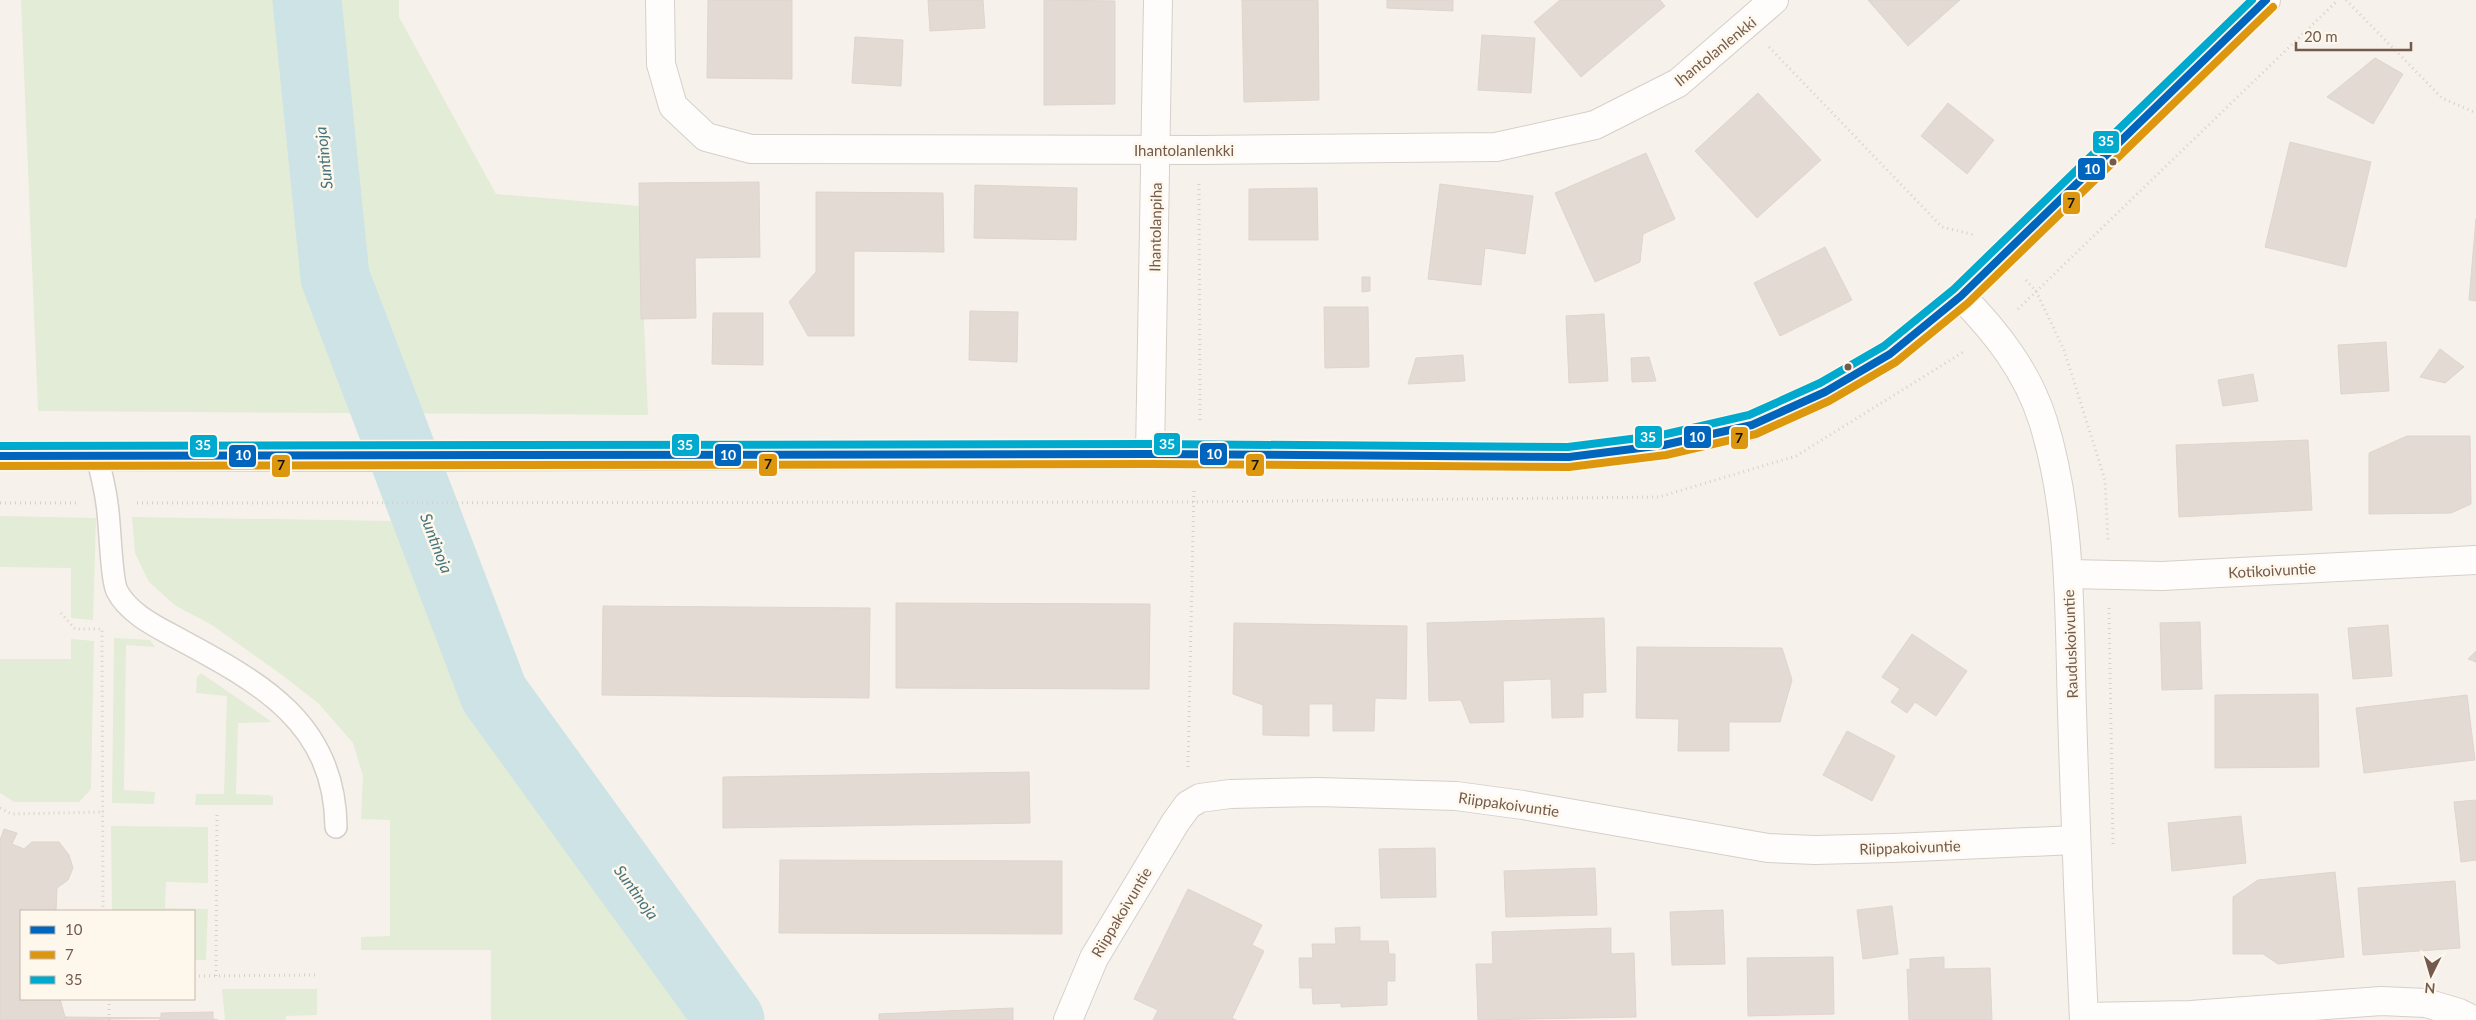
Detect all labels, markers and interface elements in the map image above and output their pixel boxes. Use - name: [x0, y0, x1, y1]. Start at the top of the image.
- street label: Ihantolanlenkki: [1670, 13, 1760, 89]
- scale bar: [2296, 20, 2411, 52]
- text: 20 m: [2304, 27, 2338, 45]
- water label: Suntinoja: [310, 126, 336, 190]
- line badge: 35: [2092, 130, 2120, 154]
- text: 35: [2098, 132, 2114, 149]
- street label: Ihantolanlenkki: [1134, 141, 1234, 159]
- line badge: 10: [2077, 157, 2106, 181]
- unlabelled marker: [2108, 157, 2118, 167]
- text: 10: [2084, 160, 2100, 177]
- street label: Ihantolanpiha: [1145, 182, 1165, 272]
- line badge: 7: [2062, 191, 2081, 215]
- text: 7: [2067, 194, 2075, 211]
- unlabelled marker: [1843, 362, 1853, 372]
- line badge: 35: [1634, 425, 1663, 449]
- line badge: 10: [1683, 425, 1712, 449]
- line badge: 7: [1730, 426, 1749, 450]
- text: 35: [1640, 428, 1656, 445]
- text: 10: [1689, 428, 1705, 445]
- text: 7: [1735, 429, 1743, 446]
- line badge: 35: [1153, 432, 1181, 456]
- line badge: 35: [671, 433, 700, 457]
- line badge: 35: [189, 434, 218, 458]
- text: 35: [1159, 435, 1175, 452]
- text: 35: [195, 436, 211, 453]
- text: 35: [677, 436, 693, 453]
- line badge: 10: [1199, 442, 1228, 466]
- line badge: 10: [714, 443, 742, 467]
- line badge: 10: [228, 444, 257, 468]
- text: 10: [1206, 445, 1222, 462]
- text: 10: [235, 446, 251, 463]
- text: 10: [720, 446, 736, 463]
- line badge: 7: [758, 453, 778, 477]
- line badge: 7: [1245, 453, 1265, 477]
- line badge: 7: [271, 454, 291, 478]
- text: 7: [764, 455, 772, 472]
- text: 7: [277, 456, 285, 473]
- text: 7: [1251, 456, 1259, 473]
- water label: Suntinoja: [417, 510, 457, 576]
- street label: Kotikoivuntie: [2228, 559, 2316, 581]
- street label: Rauduskoivuntie: [2059, 589, 2081, 699]
- street label: Riippakoivuntie: [1457, 788, 1561, 820]
- street label: Riippakoivuntie: [1859, 836, 1961, 858]
- water label: Suntinoja: [611, 861, 663, 923]
- street label: Riippakoivuntie: [1087, 864, 1155, 960]
- legend: [20, 910, 195, 1000]
- text: 10: [65, 920, 83, 938]
- text: 7: [65, 945, 74, 963]
- north arrow: [2406, 950, 2456, 1000]
- text: 35: [65, 970, 82, 988]
- text: N: [2424, 980, 2436, 997]

